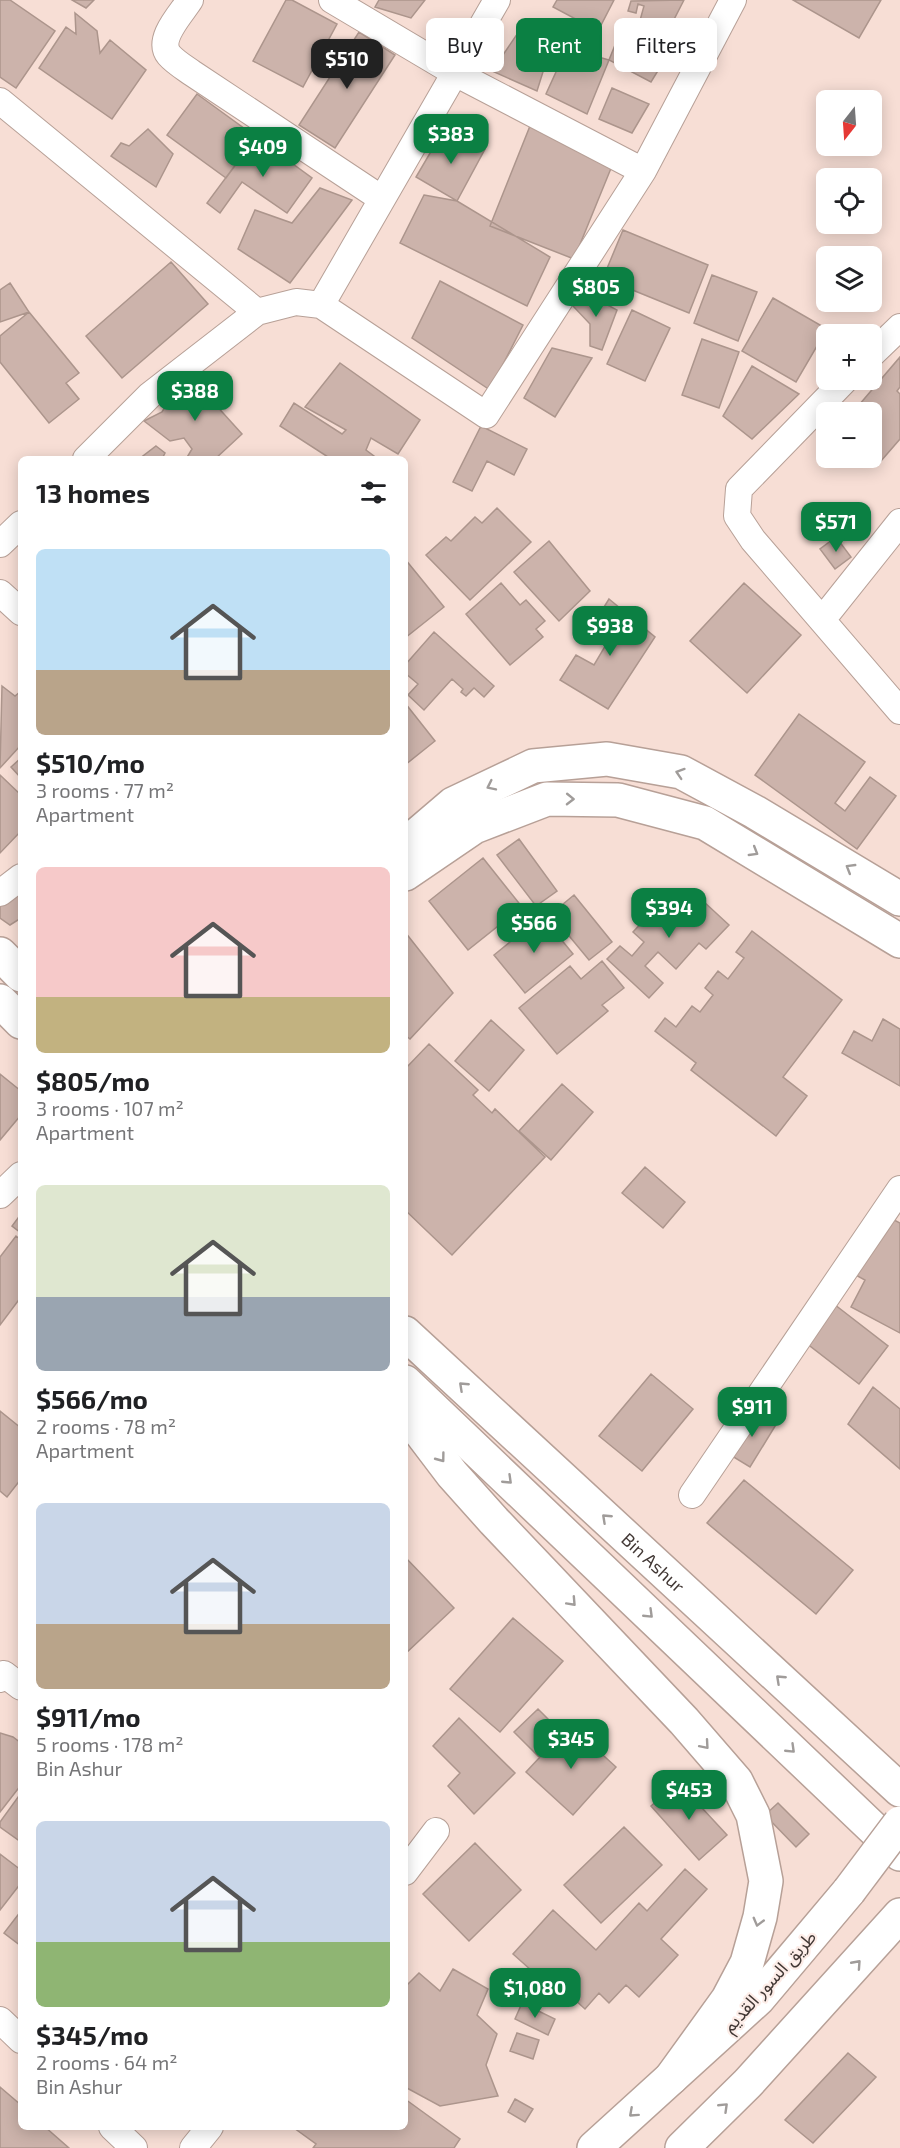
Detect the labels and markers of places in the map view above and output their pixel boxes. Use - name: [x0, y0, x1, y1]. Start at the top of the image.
- pin: $510: [311, 39, 383, 90]
- pin: $383: [415, 114, 487, 165]
- pin: $409: [227, 127, 299, 178]
- pin: $805: [560, 267, 632, 318]
- pin: $388: [159, 371, 231, 422]
- pin: $571: [800, 502, 872, 553]
- pin: $938: [574, 606, 646, 657]
- pin: $394: [633, 888, 705, 939]
- pin: $566: [498, 903, 570, 954]
- pin: $911: [716, 1387, 788, 1438]
- pin: $345: [535, 1719, 607, 1770]
- pin: $453: [653, 1770, 725, 1821]
- pin: $1,080: [486, 1968, 584, 2019]

